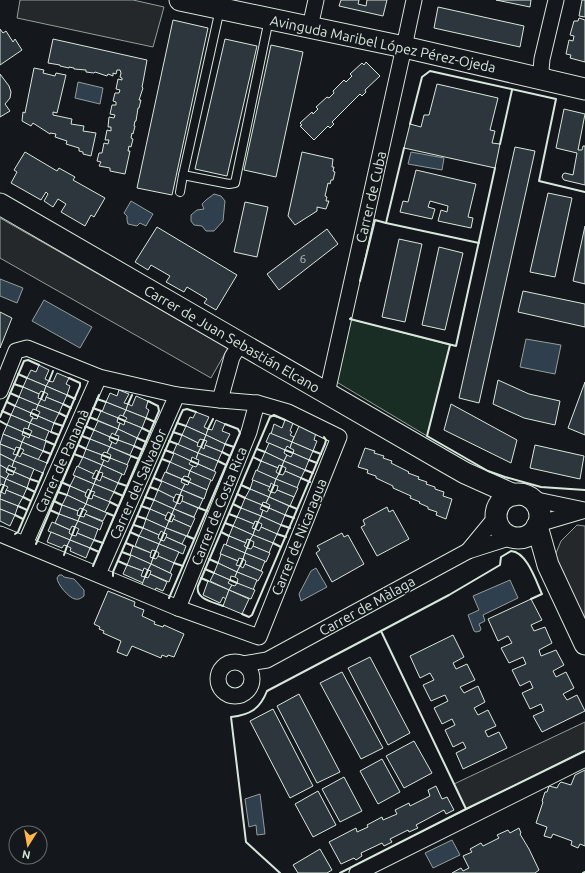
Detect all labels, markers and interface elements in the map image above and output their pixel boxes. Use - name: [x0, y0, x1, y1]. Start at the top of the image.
- street label: Avinguda Maribel López Pérez-Ojeda: [269, 12, 497, 76]
- street label: Carrer de Cuba: [353, 150, 389, 244]
- house number: 6: [300, 252, 307, 265]
- street label: Carrer de Juan Sebastián Elcano: [141, 282, 323, 396]
- street label: Carrer de Panamà: [32, 407, 92, 515]
- street label: Carrer del Salvador: [106, 426, 170, 542]
- street label: Carrer de Costa Rica: [188, 444, 250, 568]
- street label: Carrer de Nicaragua: [268, 476, 330, 598]
- street label: Carrer de Màlaga: [316, 573, 418, 639]
- north arrow: [8, 825, 48, 865]
- text: N: [21, 848, 31, 861]

